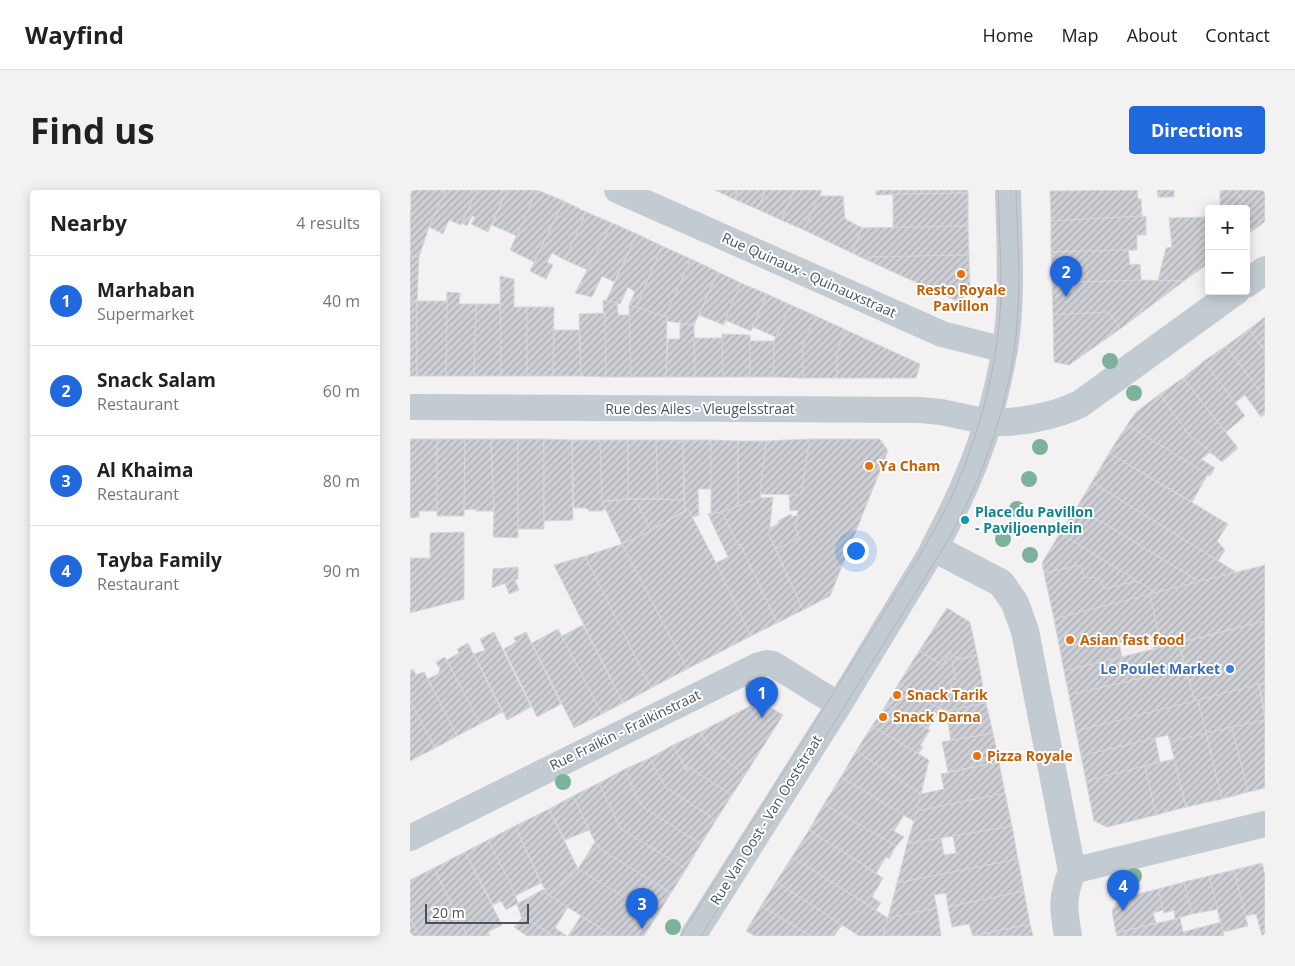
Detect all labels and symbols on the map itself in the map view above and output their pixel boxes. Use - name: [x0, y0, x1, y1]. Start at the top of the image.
- street label: Rue Quinaux - Quinauxstraat: [719, 227, 899, 322]
- pin: 2: [1050, 256, 1082, 297]
- marker: Resto Royale Pavillon: [955, 268, 967, 280]
- place label: Resto Royale Pavillon: [916, 280, 1006, 315]
- street label: Rue des Ailes - Vleugelsstraat: [605, 399, 795, 418]
- place label: Ya Cham: [879, 456, 940, 475]
- marker: Ya Cham: [863, 460, 875, 472]
- place label: Place du Pavillon - Paviljoenplein: [975, 502, 1093, 537]
- marker: Place du Pavillon - Paviljoenplein: [959, 514, 971, 526]
- your location: [843, 538, 869, 564]
- place label: Asian fast food: [1080, 630, 1184, 649]
- marker: Asian fast food: [1064, 634, 1076, 646]
- place label: Le Poulet Market: [1100, 659, 1220, 678]
- marker: Le Poulet Market: [1224, 663, 1236, 675]
- pin: 1: [746, 677, 778, 718]
- street label: Rue Fraikin - Fraikinstraat: [546, 685, 704, 774]
- place label: Snack Tarik: [907, 685, 988, 704]
- marker: Snack Tarik: [891, 689, 903, 701]
- place label: Snack Darna: [893, 707, 981, 726]
- marker: Snack Darna: [877, 711, 889, 723]
- street label: Rue Van Oost - Van Ooststraat: [705, 731, 826, 908]
- place label: Pizza Royale: [987, 746, 1073, 765]
- marker: Pizza Royale: [971, 750, 983, 762]
- pin: 4: [1107, 870, 1139, 911]
- pin: 3: [626, 888, 658, 929]
- scale bar: [425, 901, 529, 924]

